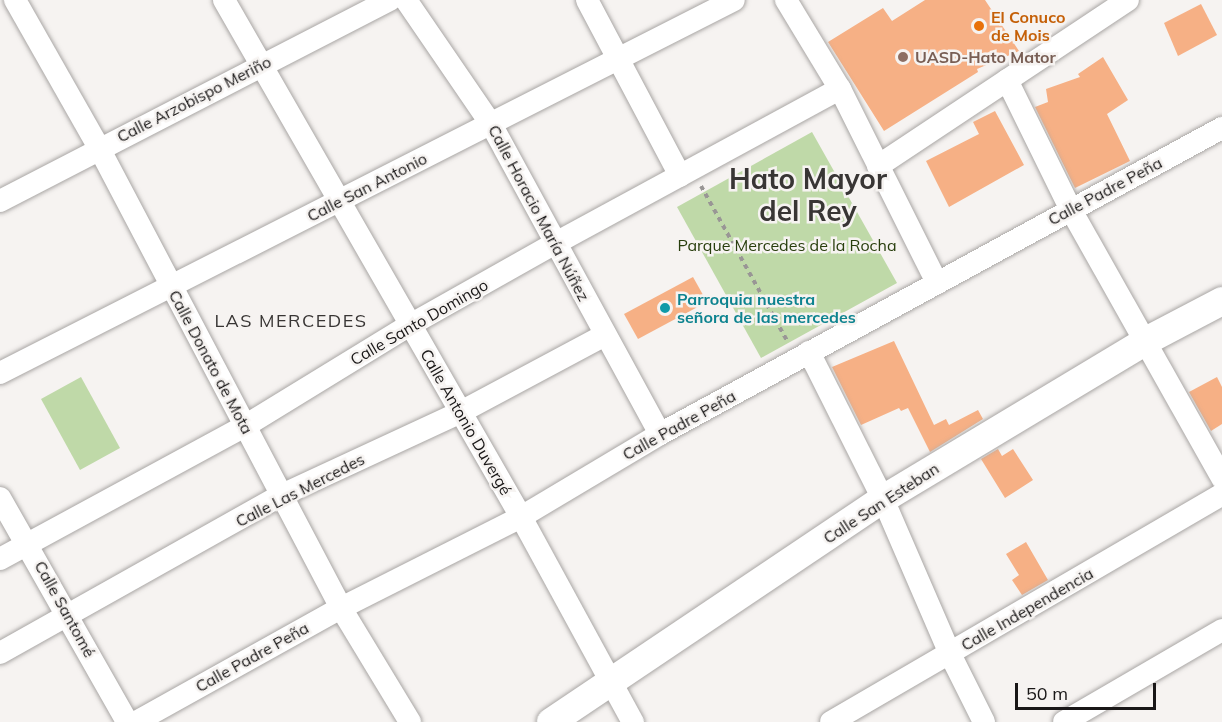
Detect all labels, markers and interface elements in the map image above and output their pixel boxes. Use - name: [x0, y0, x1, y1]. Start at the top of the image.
- place label: El Conuco de Mois: [991, 7, 1066, 45]
- marker: El Conuco de Mois: [972, 19, 986, 33]
- place label: UASD-Hato Mator: [915, 47, 1056, 67]
- marker: UASD-Hato Mator: [896, 50, 910, 64]
- street label: Calle Arzobispo Meriño: [114, 52, 274, 146]
- street label: Calle Horacio María Núñez: [484, 122, 594, 304]
- street label: Calle San Antonio: [304, 148, 430, 226]
- street label: Calle Padre Peña: [1045, 153, 1165, 229]
- district label: Hato Mayor del Rey: [729, 162, 887, 228]
- park label: Parque Mercedes de la Rocha: [677, 235, 897, 255]
- street label: Calle Santo Domingo: [347, 275, 491, 369]
- street label: Calle Donato de Mota: [165, 287, 257, 437]
- place label: Parroquia nuestra señora de las mercedes: [677, 289, 856, 327]
- marker: Parroquia nuestra señora de las mercedes: [658, 301, 672, 315]
- district label: LAS MERCEDES: [215, 310, 367, 332]
- street label: Calle Antonio Duvergé: [416, 346, 516, 498]
- street label: Calle Padre Peña: [619, 386, 739, 464]
- street label: Calle Las Mercedes: [232, 449, 368, 531]
- street label: Calle San Esteban: [820, 459, 942, 547]
- street label: Calle Santomé: [31, 557, 99, 661]
- street label: Calle Independencia: [958, 563, 1096, 655]
- street label: Calle Padre Peña: [192, 618, 312, 696]
- scale bar: [1018, 671, 1159, 709]
- text: 50 m: [1026, 682, 1068, 705]

